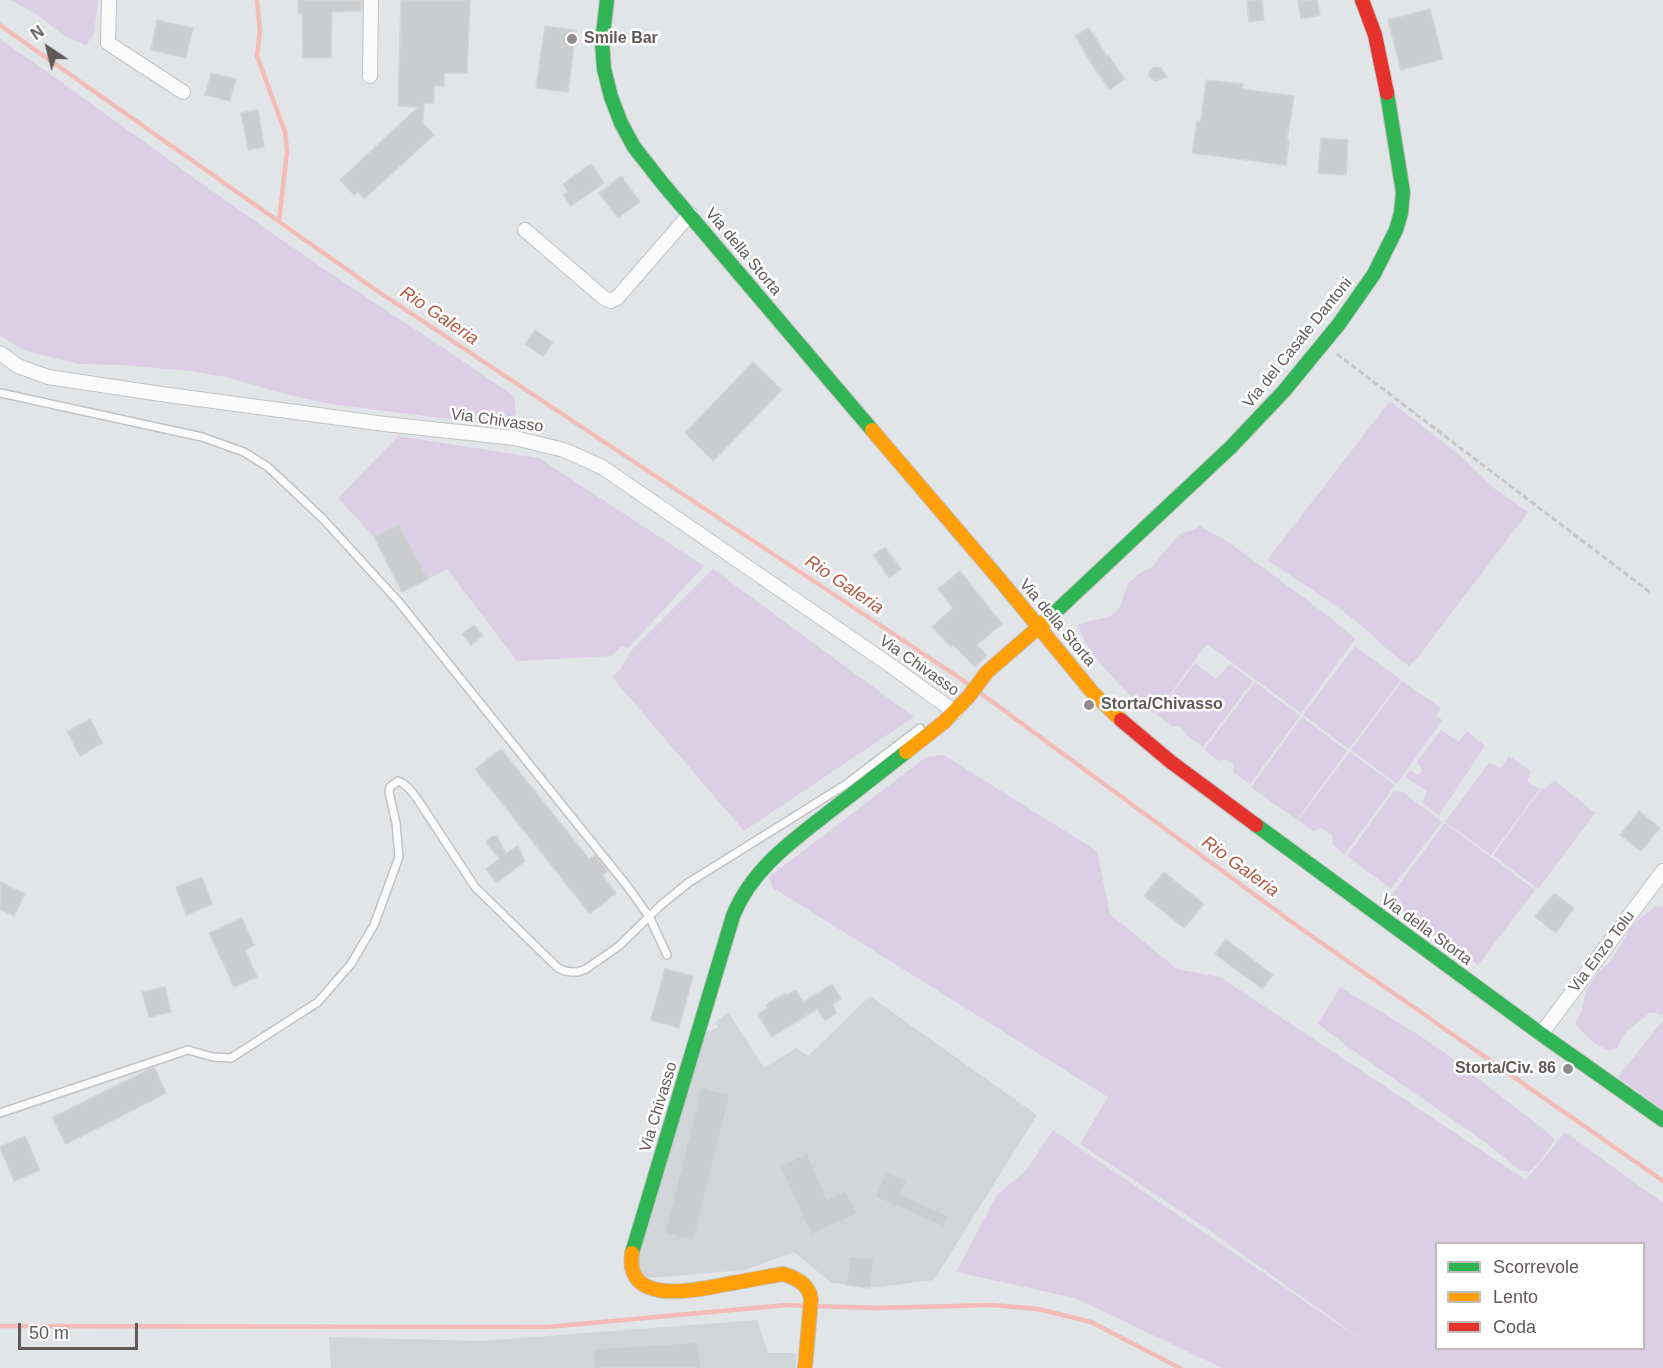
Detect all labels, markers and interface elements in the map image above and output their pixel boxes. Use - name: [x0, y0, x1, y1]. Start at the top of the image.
- north arrow: [18, 18, 78, 78]
- text: N: [28, 23, 47, 43]
- place label: Smile Bar: [584, 29, 658, 49]
- marker: Smile Bar: [565, 32, 579, 46]
- street label: Via della Storta: [701, 204, 785, 300]
- street label: Via del Casale Dantoni: [1239, 274, 1357, 412]
- water label: Rio Galeria: [396, 282, 482, 350]
- street label: Via Chivasso: [450, 405, 544, 437]
- water label: Rio Galeria: [801, 551, 887, 619]
- street label: Via della Storta: [1015, 575, 1099, 671]
- street label: Via Chivasso: [875, 631, 963, 701]
- place label: Storta/Chivasso: [1101, 695, 1223, 715]
- marker: Storta/Chivasso: [1082, 698, 1096, 712]
- water label: Rio Galeria: [1197, 832, 1283, 902]
- street label: Via della Storta: [1377, 890, 1475, 970]
- street label: Via Enzo Tolu: [1565, 907, 1639, 997]
- place label: Storta/Civ. 86: [1455, 1059, 1556, 1079]
- street label: Via Chivasso: [636, 1060, 682, 1154]
- marker: Storta/Civ. 86: [1561, 1062, 1575, 1076]
- legend: [1435, 1242, 1645, 1350]
- text: Scorrevole: [1493, 1257, 1579, 1277]
- text: Lento: [1493, 1287, 1538, 1307]
- scale bar: [21, 1311, 141, 1349]
- text: Coda: [1493, 1317, 1536, 1337]
- text: 50 m: [29, 1323, 69, 1343]

